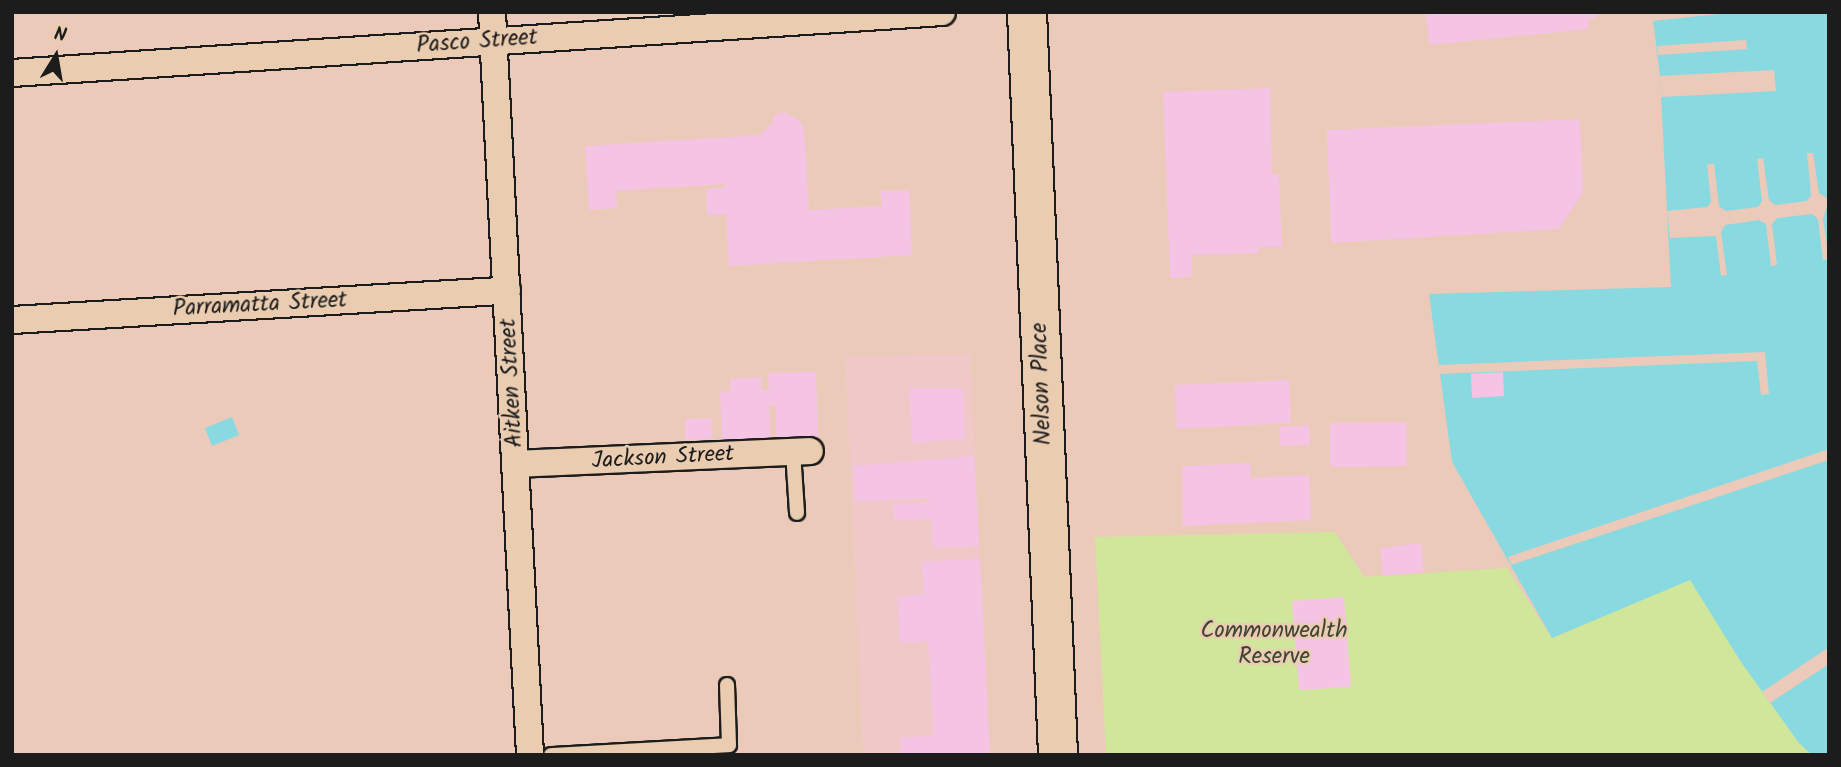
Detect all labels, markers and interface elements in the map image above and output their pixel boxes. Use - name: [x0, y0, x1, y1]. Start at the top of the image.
- text: N: [51, 20, 69, 51]
- north arrow: [21, 21, 91, 91]
- street label: Pasco Street: [416, 24, 538, 60]
- street label: Parramatta Street: [172, 287, 348, 323]
- street label: Aitken Street: [495, 318, 529, 448]
- street label: Nelson Place: [1026, 322, 1058, 446]
- street label: Jackson Street: [591, 440, 735, 476]
- park label: Commonwealth Reserve: [1201, 617, 1347, 671]

